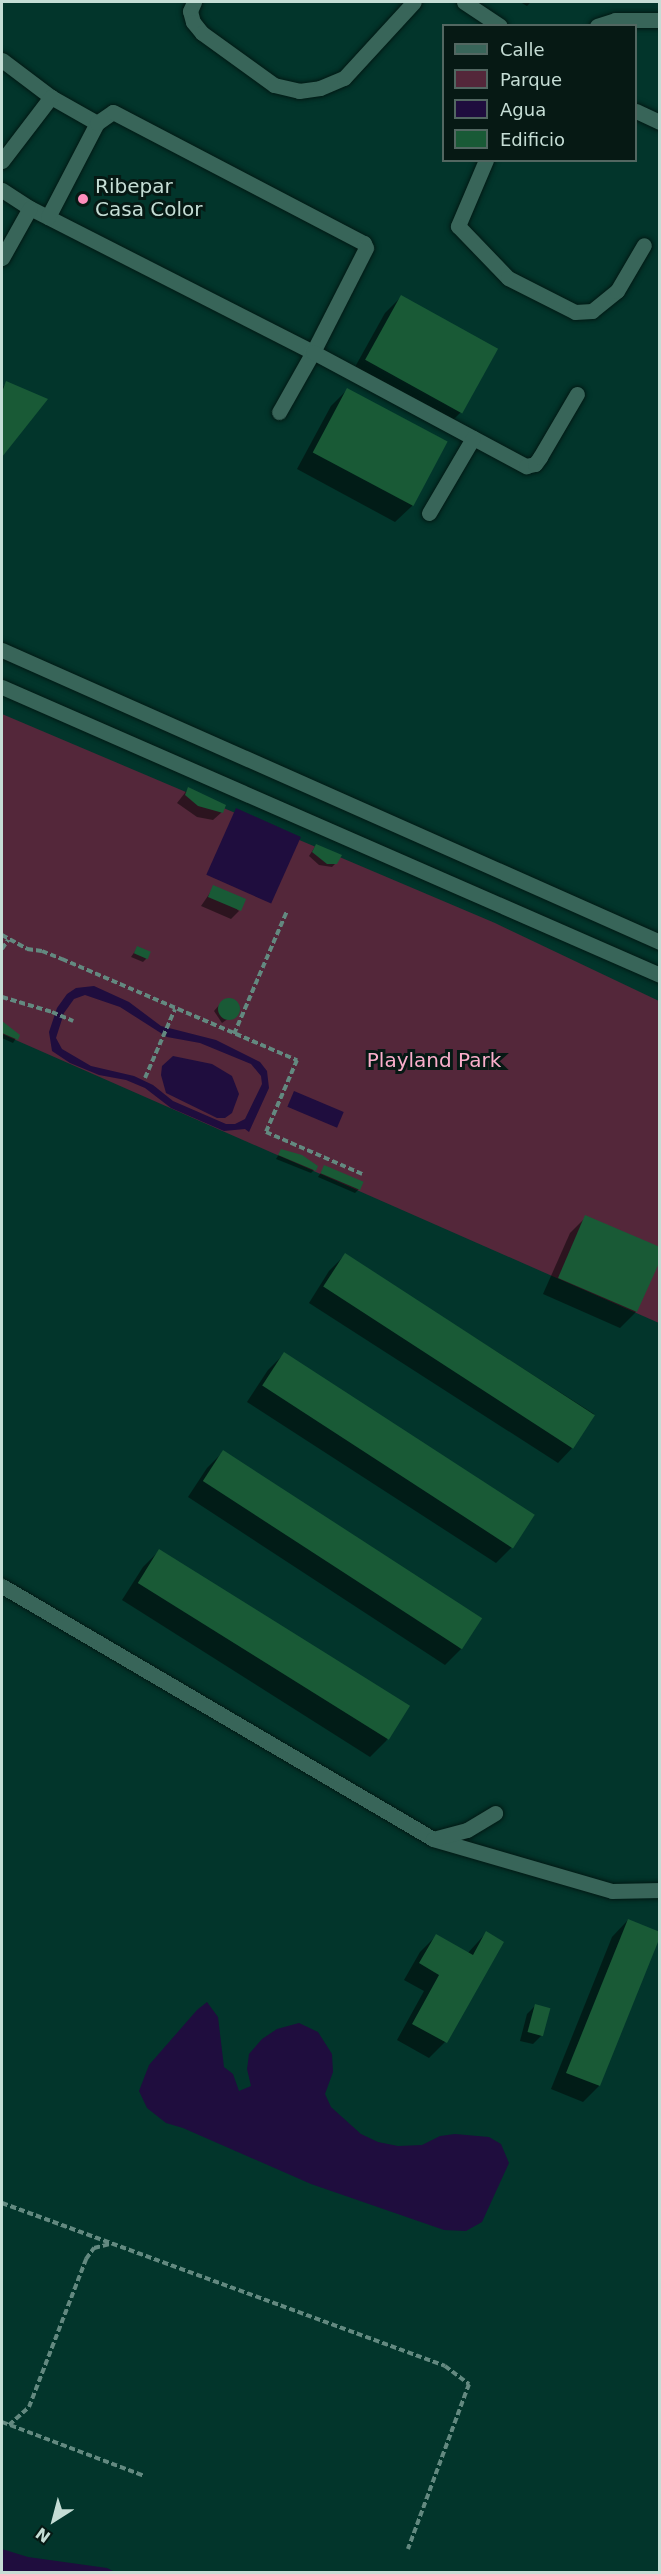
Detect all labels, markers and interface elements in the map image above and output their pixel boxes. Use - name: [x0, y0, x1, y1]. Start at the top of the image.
- legend: [442, 24, 637, 162]
- text: Calle: [500, 39, 545, 60]
- text: Parque: [500, 69, 562, 90]
- text: Agua: [500, 99, 546, 120]
- text: Edificio: [500, 129, 565, 150]
- place label: Ribepar Casa Color: [95, 175, 202, 222]
- marker: Ribepar Casa Color: [76, 192, 90, 206]
- park label: Playland Park: [367, 1048, 501, 1072]
- north arrow: [24, 2490, 84, 2550]
- text: N: [32, 2523, 54, 2547]

